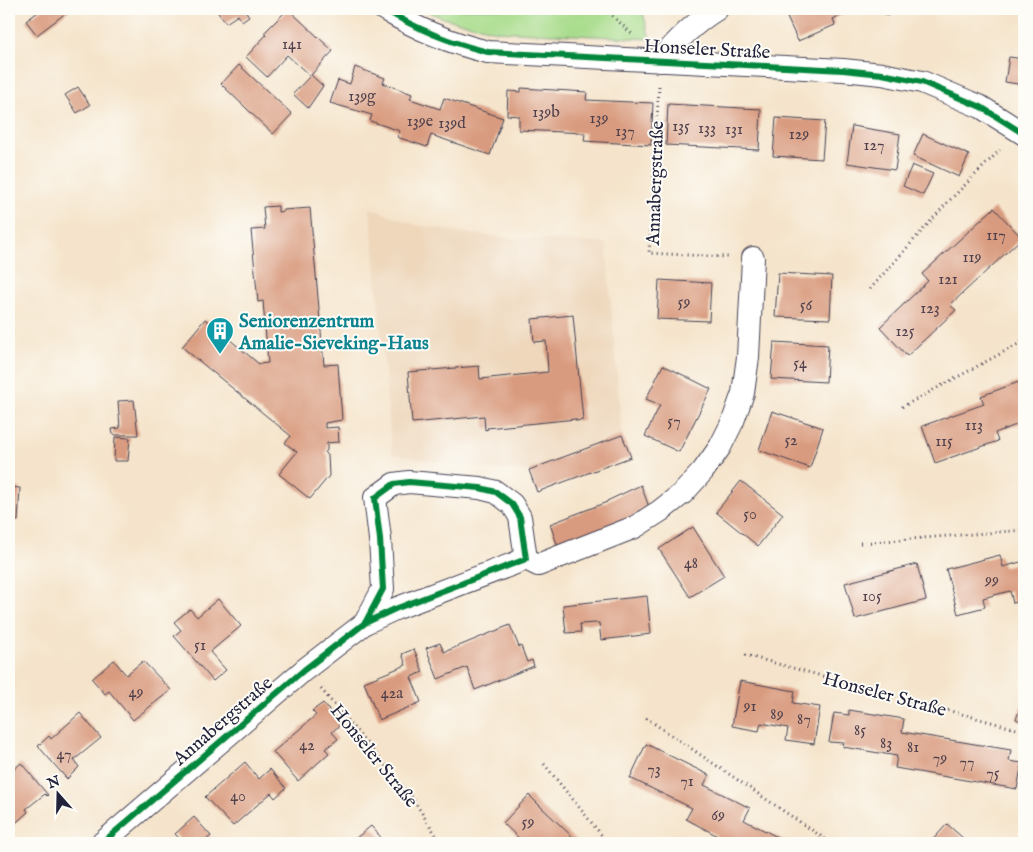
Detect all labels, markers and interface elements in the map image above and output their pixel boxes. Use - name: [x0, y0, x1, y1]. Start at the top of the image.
- house number: 141: [282, 35, 302, 55]
- street label: Honseler Straße: [643, 35, 771, 65]
- house number: 139g: [348, 87, 376, 107]
- house number: 139b: [532, 103, 560, 123]
- house number: 139: [590, 109, 608, 129]
- house number: 139e: [407, 112, 433, 132]
- house number: 139d: [438, 114, 466, 134]
- house number: 135: [672, 117, 690, 137]
- house number: 133: [698, 119, 716, 139]
- street label: Annabergstraße: [642, 120, 670, 247]
- house number: 131: [725, 120, 743, 140]
- house number: 137: [615, 122, 635, 142]
- house number: 129: [789, 125, 809, 145]
- house number: 127: [864, 136, 884, 156]
- house number: 117: [986, 226, 1006, 246]
- house number: 119: [963, 248, 981, 268]
- house number: 121: [938, 270, 958, 290]
- house number: 59: [678, 293, 690, 313]
- house number: 56: [800, 296, 813, 316]
- house number: 123: [920, 299, 940, 319]
- place label: Seniorenzentrum Amalie-Sieveking-Haus: [238, 310, 429, 356]
- building icon: Seniorenzentrum Amalie-Sieveking-Haus: [205, 316, 235, 355]
- house number: 125: [895, 322, 915, 342]
- house number: 54: [793, 354, 807, 374]
- house number: 57: [667, 412, 681, 432]
- house number: 113: [965, 416, 983, 436]
- house number: 52: [784, 431, 798, 451]
- house number: 115: [935, 432, 953, 452]
- house number: 50: [743, 505, 757, 525]
- house number: 48: [684, 554, 698, 574]
- house number: 99: [984, 571, 999, 591]
- house number: 105: [862, 587, 882, 607]
- house number: 51: [194, 636, 206, 656]
- street label: Honseler Straße: [820, 667, 949, 723]
- street label: Annabergstraße: [168, 671, 278, 772]
- house number: 49: [129, 683, 143, 703]
- house number: 42a: [381, 684, 403, 704]
- house number: 91: [743, 697, 756, 717]
- street label: Honseler Straße: [324, 699, 423, 813]
- house number: 89: [770, 705, 784, 725]
- house number: 87: [797, 710, 811, 730]
- house number: 85: [854, 721, 866, 741]
- house number: 83: [880, 734, 892, 754]
- house number: 42: [299, 736, 315, 756]
- house number: 81: [907, 738, 919, 758]
- house number: 47: [57, 745, 71, 765]
- house number: 79: [933, 749, 947, 769]
- house number: 77: [960, 753, 974, 773]
- house number: 73: [647, 760, 661, 780]
- house number: 75: [986, 764, 1000, 784]
- north arrow: [32, 770, 82, 820]
- text: N: [44, 772, 63, 794]
- house number: 71: [680, 772, 694, 792]
- house number: 40: [230, 787, 246, 807]
- house number: 69: [711, 806, 725, 826]
- house number: 59: [522, 813, 534, 833]

